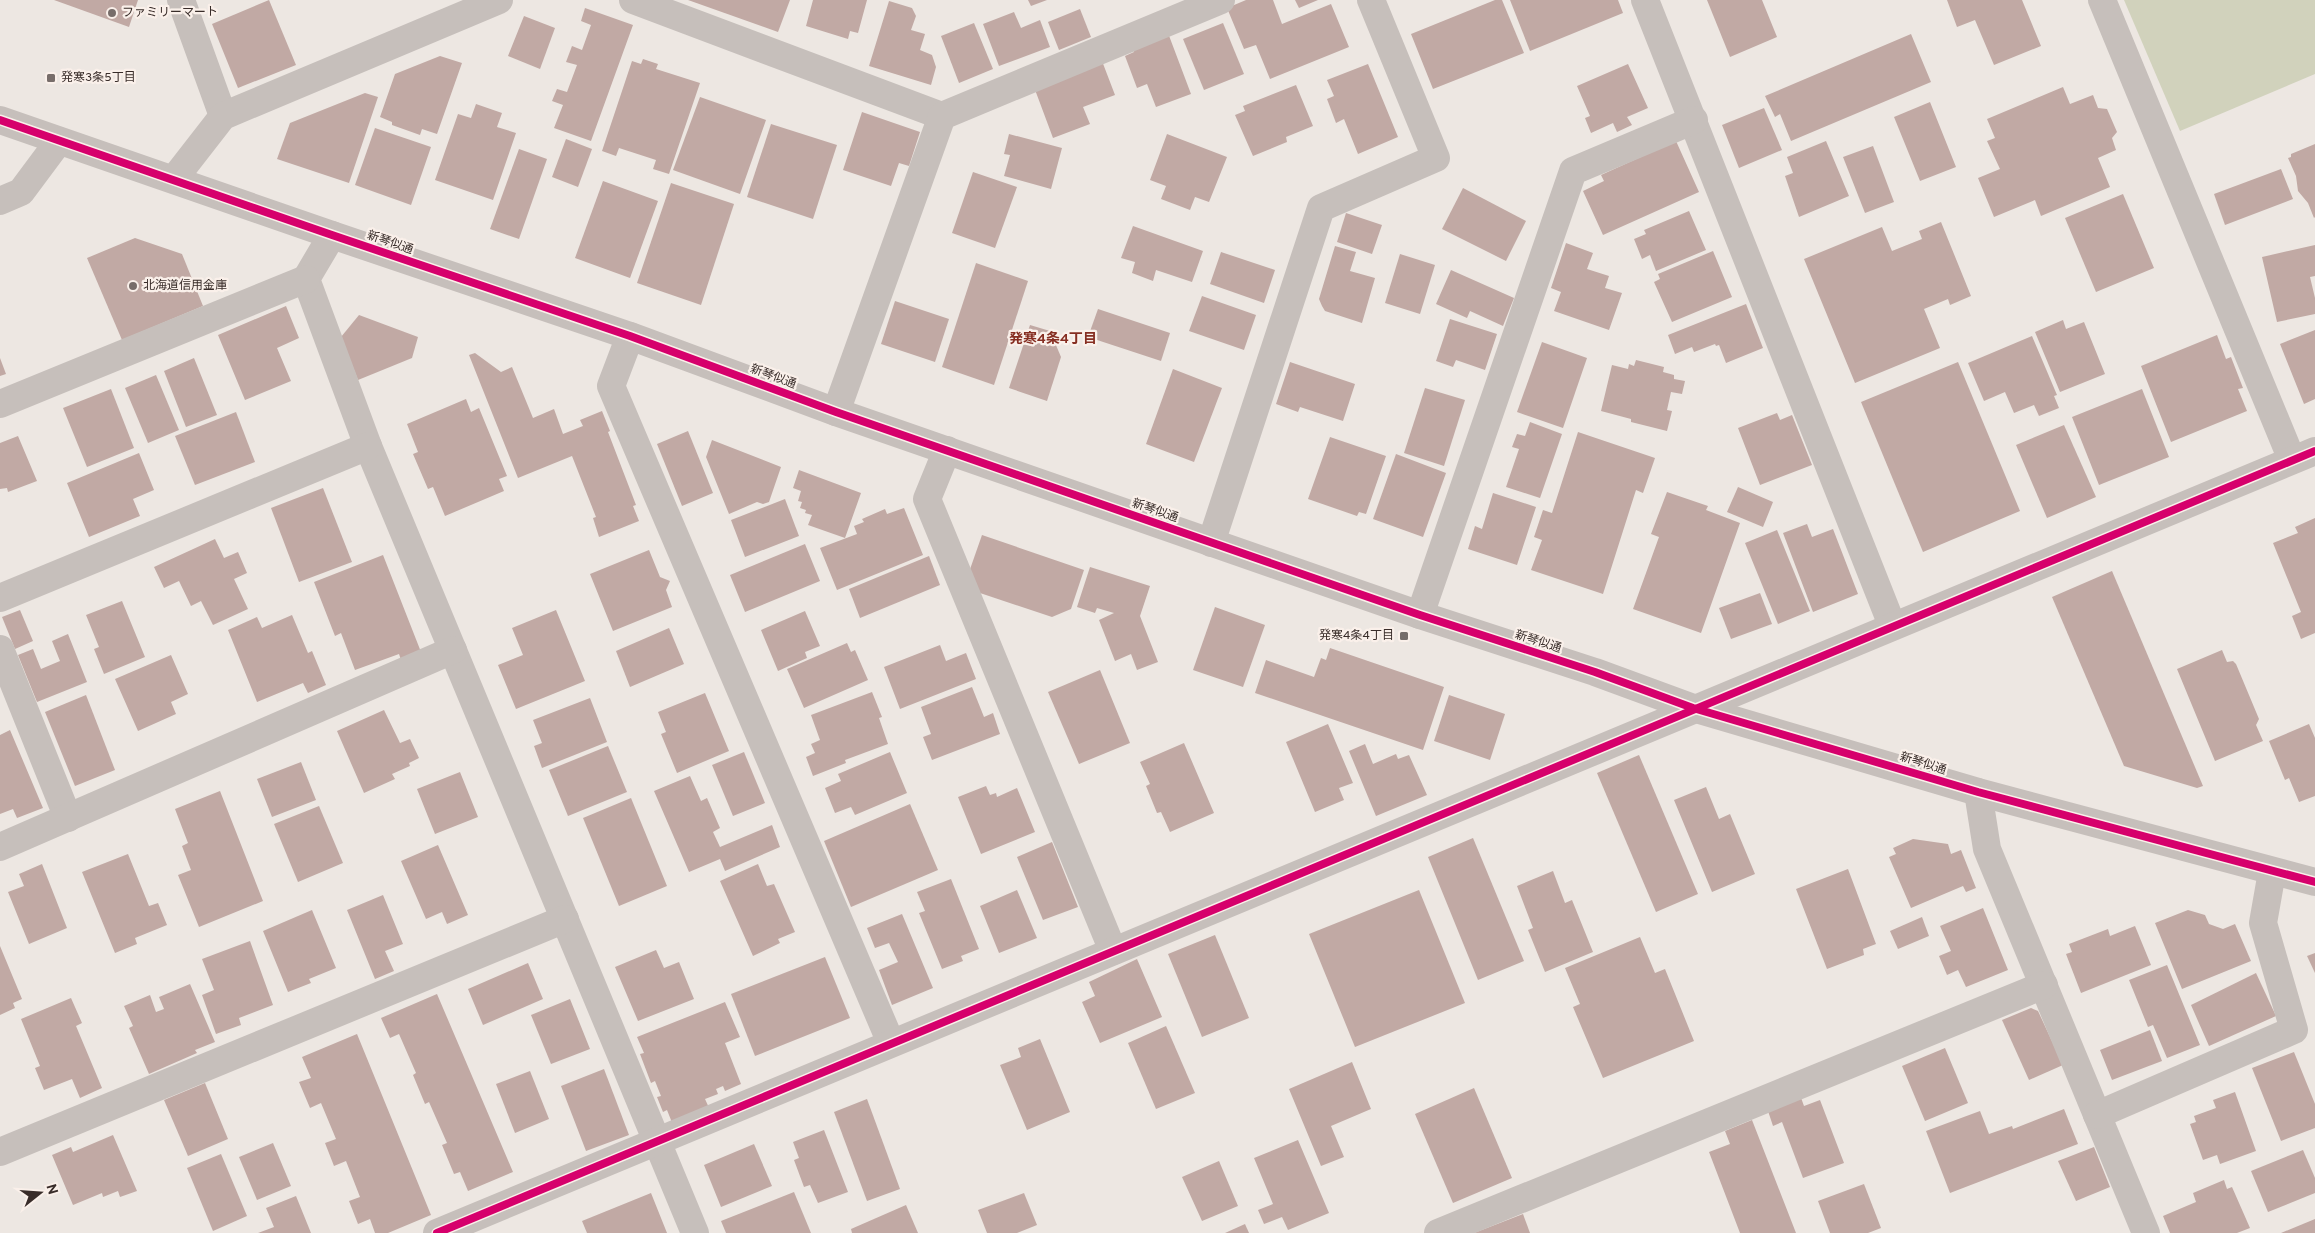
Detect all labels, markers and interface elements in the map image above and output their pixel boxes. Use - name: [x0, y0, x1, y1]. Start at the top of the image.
- place label: ファミリーマート: [122, 5, 218, 21]
- marker: ファミリーマート: [106, 7, 118, 19]
- place label: 発寒3条5丁目: [61, 70, 136, 86]
- marker: 発寒3条5丁目: [45, 72, 57, 84]
- street label: 新琴似通: [365, 228, 415, 258]
- place label: 北海道信用金庫: [143, 278, 227, 294]
- marker: 北海道信用金庫: [127, 280, 139, 292]
- district label: 発寒4条4丁目: [1009, 330, 1097, 348]
- street label: 新琴似通: [748, 361, 798, 393]
- street label: 新琴似通: [1130, 496, 1180, 526]
- street label: 新琴似通: [1513, 627, 1563, 657]
- place label: 発寒4条4丁目: [1319, 628, 1394, 644]
- marker: 発寒4条4丁目: [1398, 630, 1410, 642]
- street label: 新琴似通: [1898, 749, 1948, 779]
- north arrow: [15, 1168, 65, 1218]
- text: N: [41, 1182, 61, 1197]

